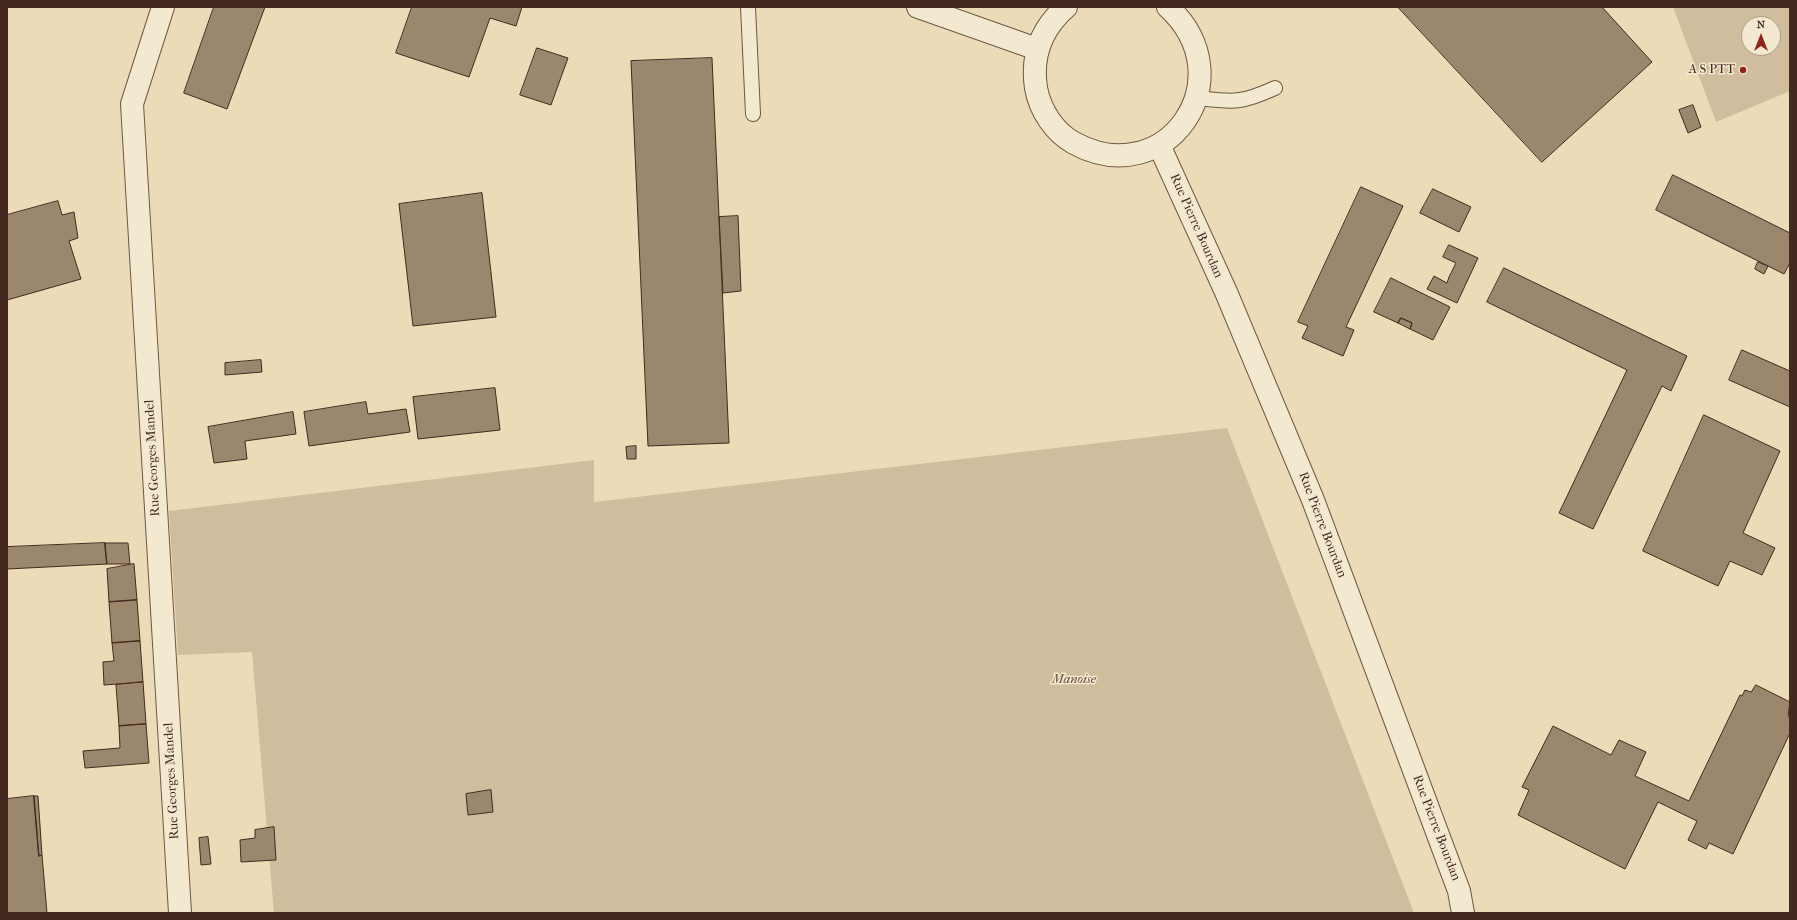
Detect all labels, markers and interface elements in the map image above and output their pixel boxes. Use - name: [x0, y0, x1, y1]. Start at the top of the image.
- north arrow: [1741, 16, 1781, 56]
- text: N: [1757, 18, 1765, 31]
- place label: A S PTT: [1688, 62, 1735, 78]
- marker: A S PTT: [1738, 65, 1748, 75]
- street label: Rue Pierre Bourdan: [1166, 172, 1226, 280]
- street label: Rue Georges Mandel: [142, 399, 164, 517]
- street label: Rue Pierre Bourdan: [1295, 470, 1349, 580]
- park label: Manoise: [1052, 672, 1096, 688]
- street label: Rue Georges Mandel: [161, 722, 183, 840]
- street label: Rue Pierre Bourdan: [1409, 773, 1463, 883]

